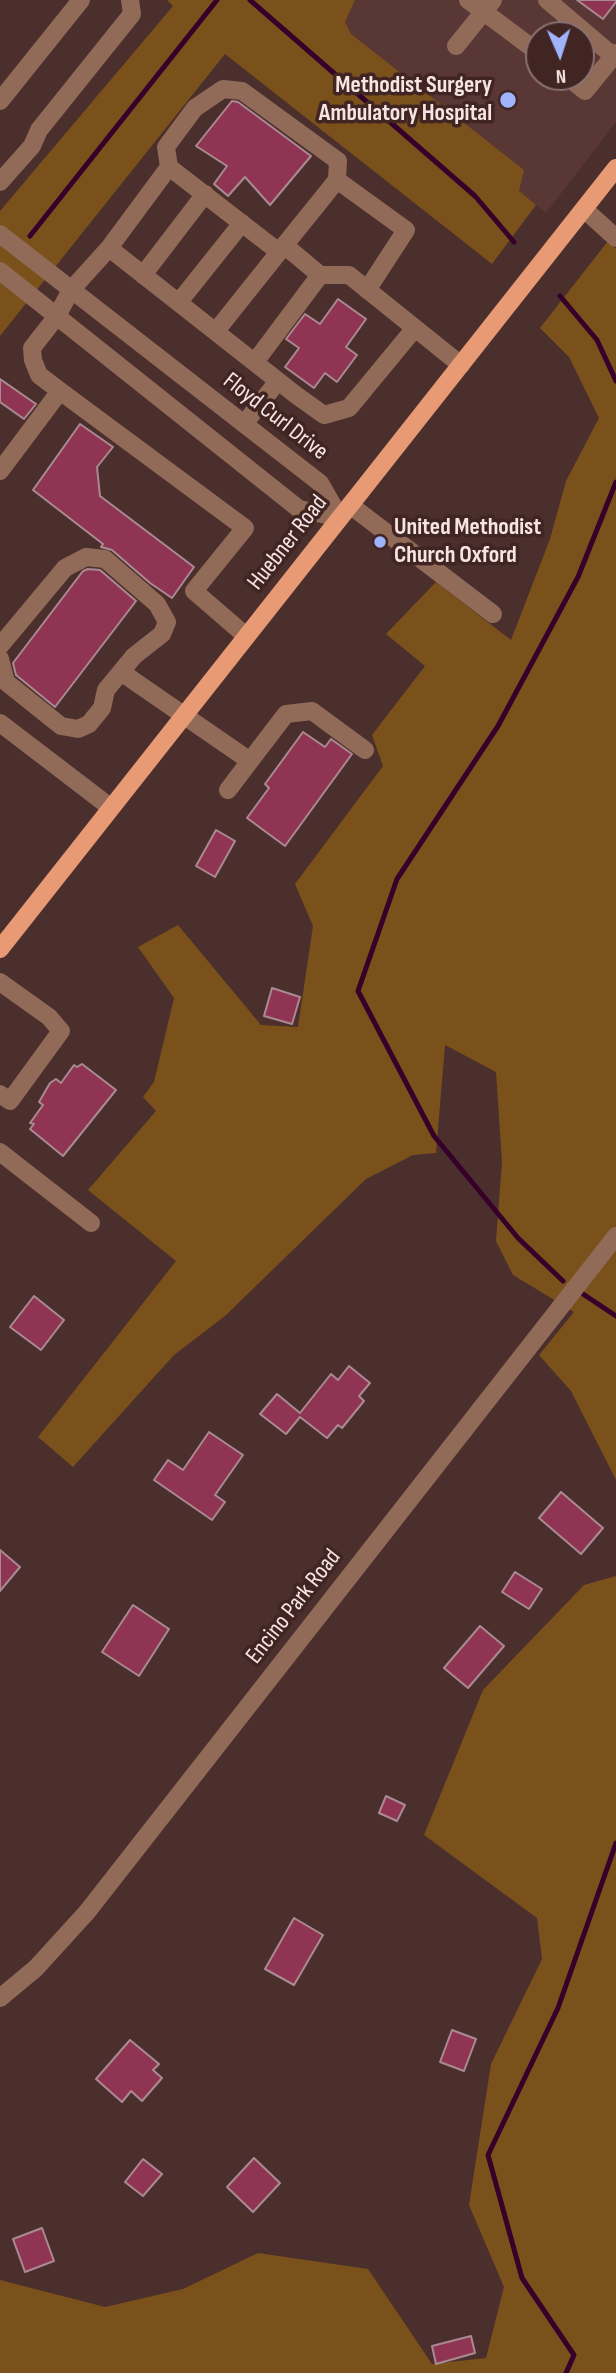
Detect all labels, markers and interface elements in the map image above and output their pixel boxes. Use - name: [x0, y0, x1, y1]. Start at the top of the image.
- north arrow: [525, 21, 595, 91]
- text: N: [555, 64, 567, 87]
- place label: Methodist Surgery Ambulatory Hospital: [319, 72, 492, 128]
- marker: Methodist Surgery Ambulatory Hospital: [498, 90, 518, 110]
- street label: Floyd Curl Drive: [217, 367, 333, 467]
- street label: Huebner Road: [242, 490, 334, 596]
- place label: United Methodist Church Oxford: [394, 514, 541, 570]
- marker: United Methodist Church Oxford: [372, 534, 388, 550]
- street label: Encino Park Road: [240, 1544, 348, 1670]

